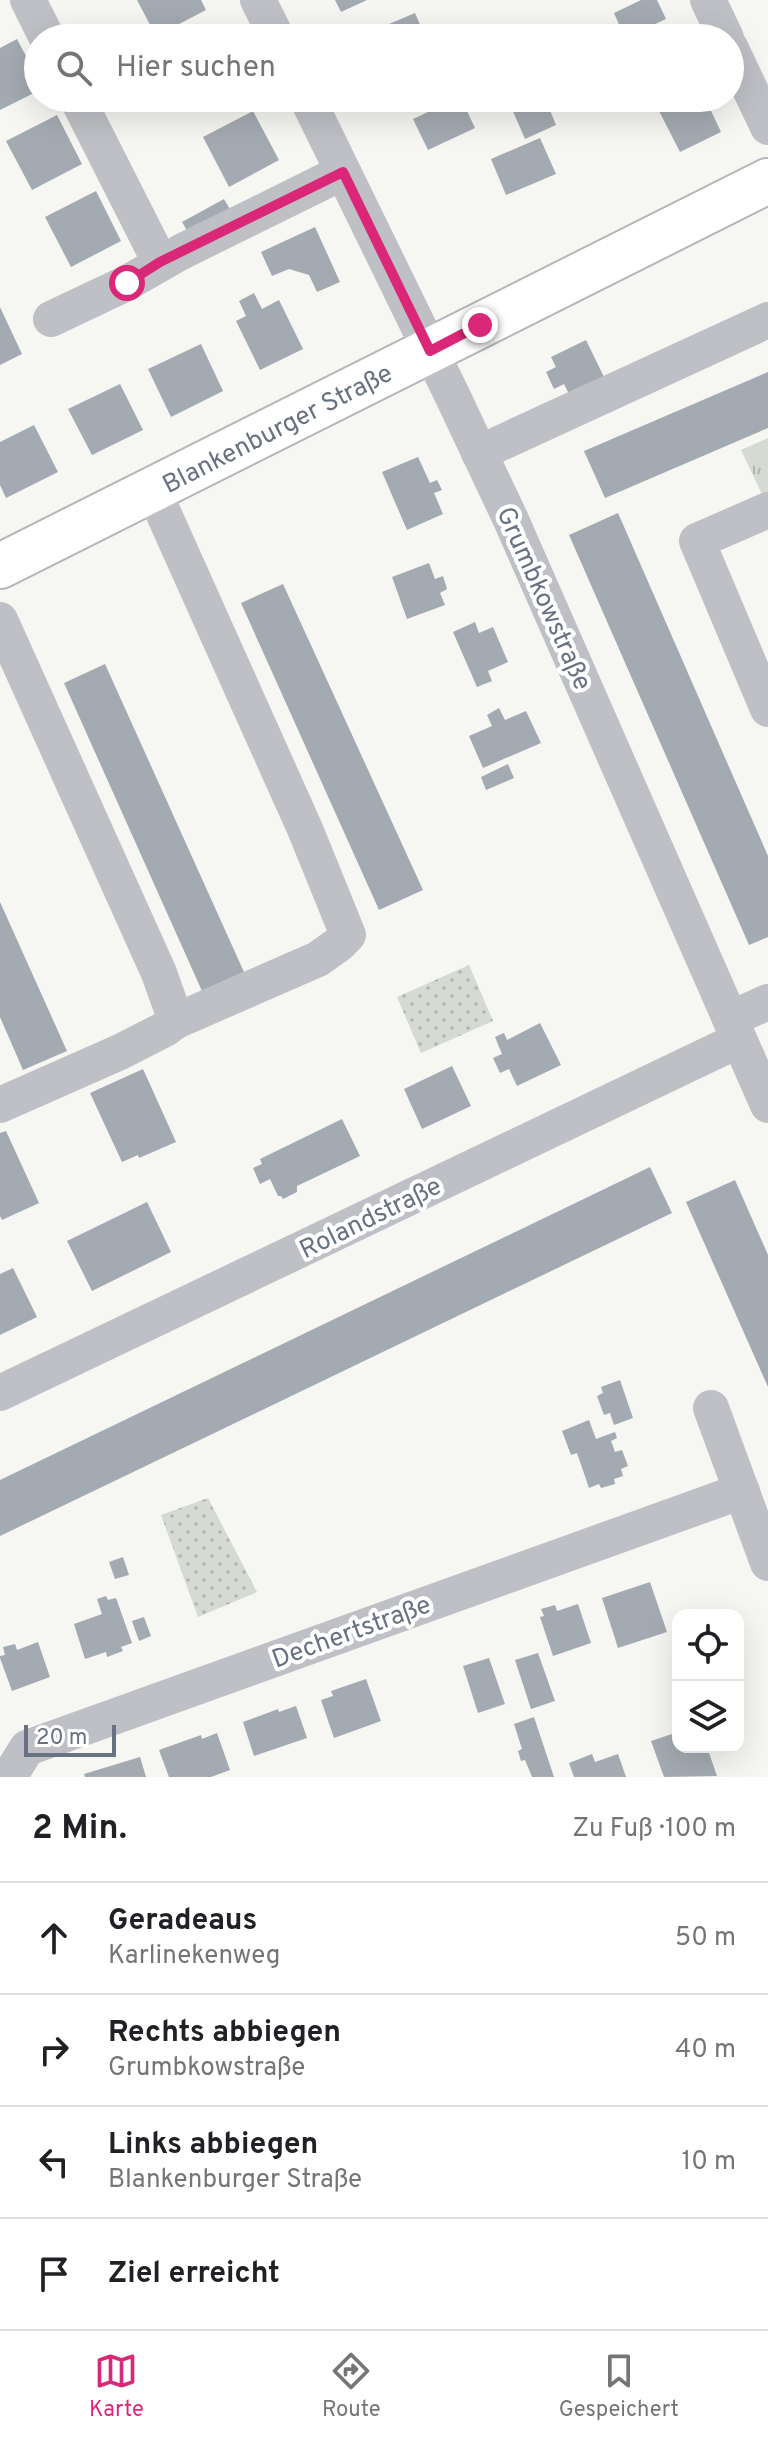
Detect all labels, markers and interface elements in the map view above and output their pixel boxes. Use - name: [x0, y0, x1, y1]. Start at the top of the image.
- search box: [24, 24, 744, 112]
- icon: search: [52, 46, 96, 90]
- text: Hier suchen: [116, 50, 276, 87]
- route start: [109, 265, 145, 301]
- route end: [462, 307, 498, 343]
- street label: Blankenburger Straße: [157, 358, 399, 503]
- street label: Grumbkowstraße: [488, 502, 598, 696]
- street label: Rolandstraße: [295, 1171, 448, 1268]
- street label: Dechertstraße: [268, 1589, 436, 1677]
- map controls: [672, 1609, 744, 1753]
- button: locate: [672, 1609, 744, 1681]
- button: layers: [672, 1681, 744, 1753]
- scale bar: [24, 1721, 116, 1757]
- text: 20 m: [36, 1725, 87, 1752]
- text: 2 Min.: [32, 1808, 127, 1851]
- text: Zu Fuß · 100 m: [572, 1813, 736, 1846]
- text: Geradeaus: [108, 1903, 257, 1940]
- icon: ahead: [32, 1916, 76, 1960]
- text: 50 m: [675, 1922, 736, 1955]
- text: Karlinekenweg: [108, 1940, 280, 1973]
- text: Rechts abbiegen: [108, 2015, 341, 2052]
- icon: right: [32, 2028, 76, 2072]
- text: 40 m: [675, 2034, 736, 2067]
- text: Grumbkowstraße: [108, 2052, 305, 2085]
- text: Links abbiegen: [108, 2127, 318, 2164]
- icon: left: [32, 2140, 76, 2184]
- text: 10 m: [681, 2146, 736, 2179]
- text: Blankenburger Straße: [108, 2164, 362, 2197]
- icon: arrive: [32, 2252, 76, 2296]
- text: Ziel erreicht: [108, 2256, 280, 2293]
- tab: Karte: [89, 2349, 144, 2424]
- tab: Route: [322, 2349, 381, 2424]
- tab: Gespeichert: [559, 2349, 679, 2424]

